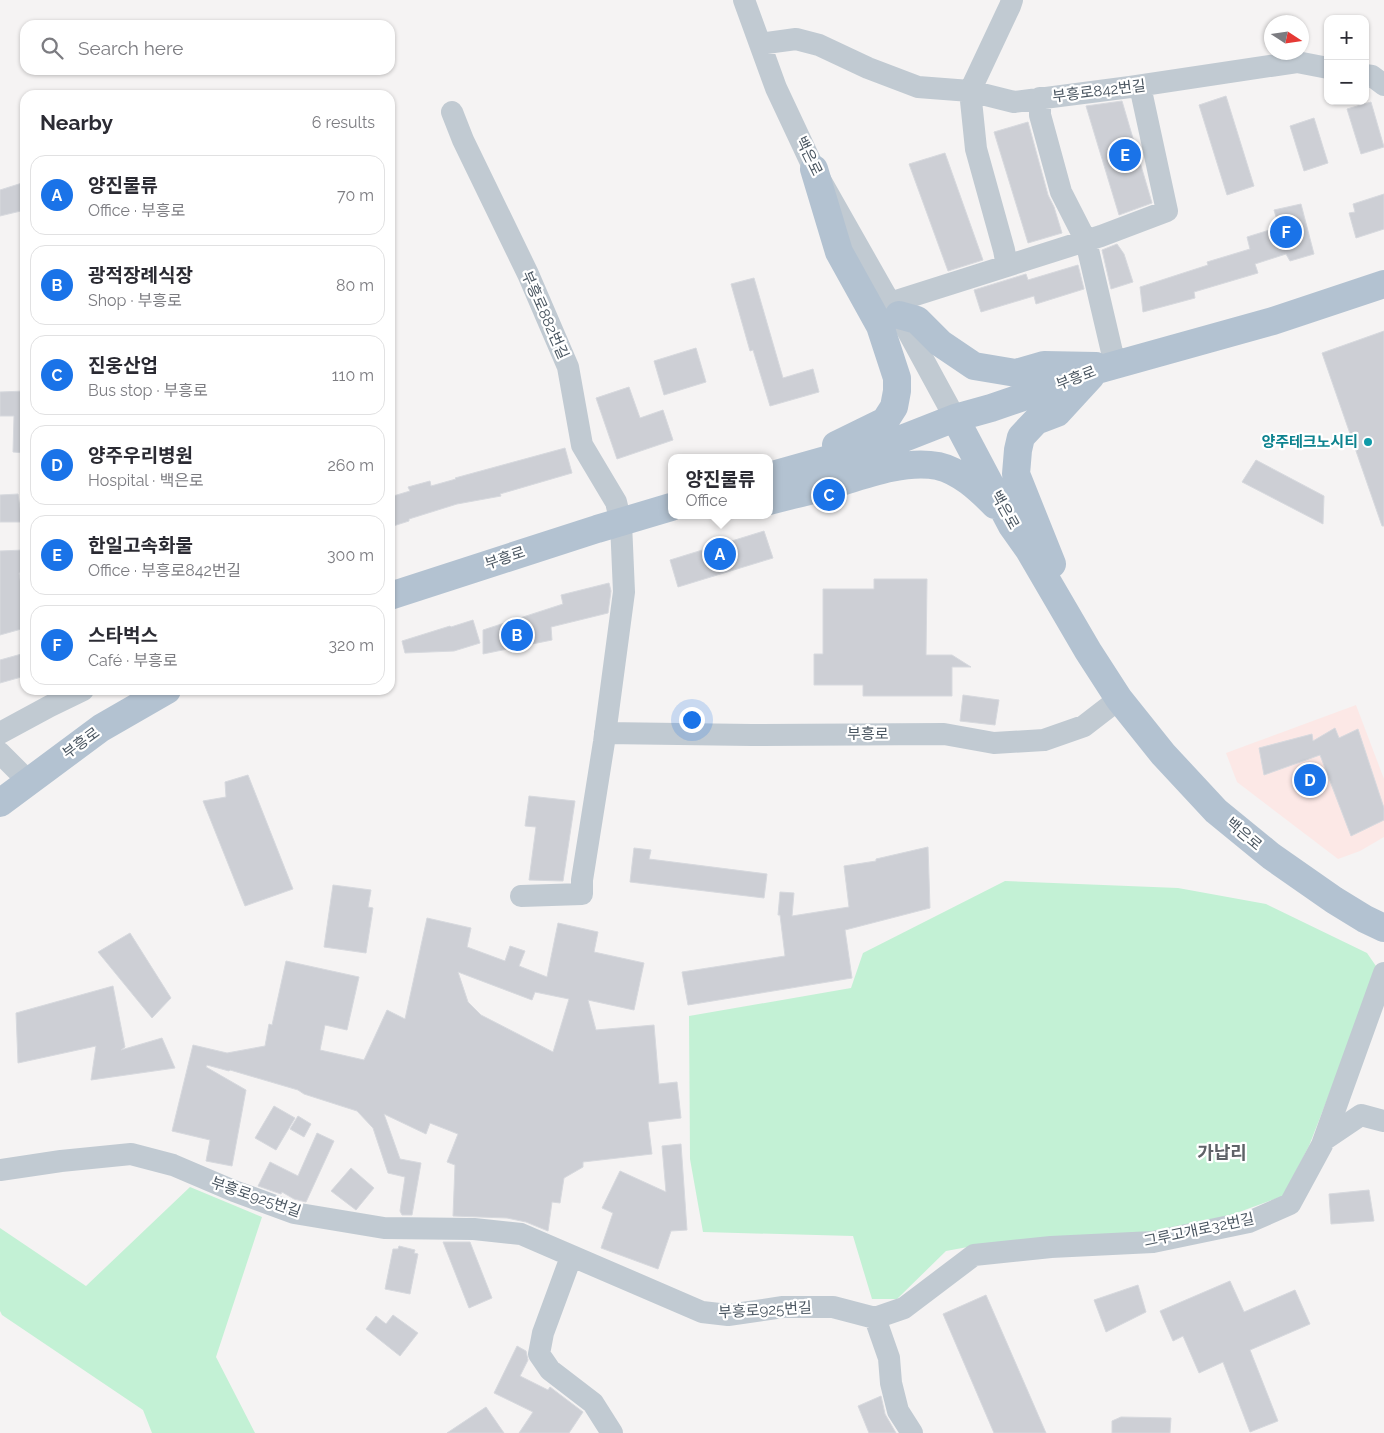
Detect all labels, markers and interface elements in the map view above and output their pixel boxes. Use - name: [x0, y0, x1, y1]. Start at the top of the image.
- north arrow: [1264, 15, 1309, 60]
- map controls: [1324, 15, 1369, 105]
- button: +: [1324, 15, 1369, 60]
- search box: [20, 20, 395, 75]
- icon: search: [38, 34, 66, 62]
- text: Search here: [78, 37, 184, 59]
- button: −: [1324, 60, 1369, 105]
- street label: 부흥로842번길: [1051, 76, 1147, 106]
- text: Nearby: [40, 110, 113, 135]
- text: 6 results: [312, 113, 375, 132]
- street label: 백은로: [792, 133, 826, 179]
- pin: E: [1109, 136, 1141, 174]
- text: 양진물류: [88, 174, 158, 196]
- text: A: [52, 186, 62, 205]
- text: 70 m: [337, 186, 374, 205]
- text: Office · 부흥로: [88, 201, 185, 220]
- pin: F: [1270, 213, 1302, 251]
- text: 광적장례식장: [88, 264, 193, 286]
- street label: 부흥로882번길: [518, 268, 572, 362]
- text: B: [52, 276, 62, 295]
- text: 80 m: [336, 276, 374, 295]
- text: Shop · 부흥로: [88, 291, 182, 310]
- text: 진웅산업: [88, 354, 158, 376]
- street label: 부흥로: [1053, 362, 1099, 394]
- text: C: [52, 366, 62, 385]
- text: 110 m: [332, 366, 374, 385]
- text: Bus stop · 부흥로: [88, 381, 208, 400]
- place label: 양주테크노시티: [1261, 433, 1358, 451]
- marker: 양주테크노시티: [1362, 436, 1374, 448]
- text: 양주우리병원: [88, 444, 193, 466]
- popup: [668, 454, 773, 519]
- text: D: [51, 456, 63, 475]
- text: 260 m: [327, 456, 374, 475]
- text: 양진물류: [686, 468, 755, 490]
- text: Hospital · 백은로: [88, 471, 204, 490]
- pin: C: [813, 476, 845, 514]
- street label: 백은로: [987, 488, 1023, 532]
- text: Office: [686, 491, 727, 510]
- text: 한일고속화물: [88, 534, 193, 556]
- pin: A: [704, 535, 736, 573]
- street label: 부흥로: [483, 543, 527, 573]
- text: E: [52, 546, 62, 565]
- text: 300 m: [327, 546, 374, 565]
- text: Office · 부흥로842번길: [88, 561, 241, 580]
- pin: B: [501, 616, 533, 654]
- text: 스타벅스: [88, 624, 158, 646]
- text: F: [52, 636, 62, 655]
- text: 320 m: [329, 636, 374, 655]
- text: Café · 부흥로: [88, 651, 177, 670]
- your location: [679, 707, 705, 733]
- street label: 부흥로: [59, 724, 103, 762]
- street label: 부흥로: [847, 725, 889, 743]
- pin: D: [1294, 761, 1326, 799]
- street label: 백은로: [1222, 814, 1266, 854]
- district label: 가납리: [1197, 1142, 1247, 1163]
- street label: 부흥로925번길: [209, 1173, 303, 1221]
- street label: 그루고개로32번길: [1142, 1210, 1256, 1250]
- street label: 부흥로925번길: [718, 1299, 812, 1321]

